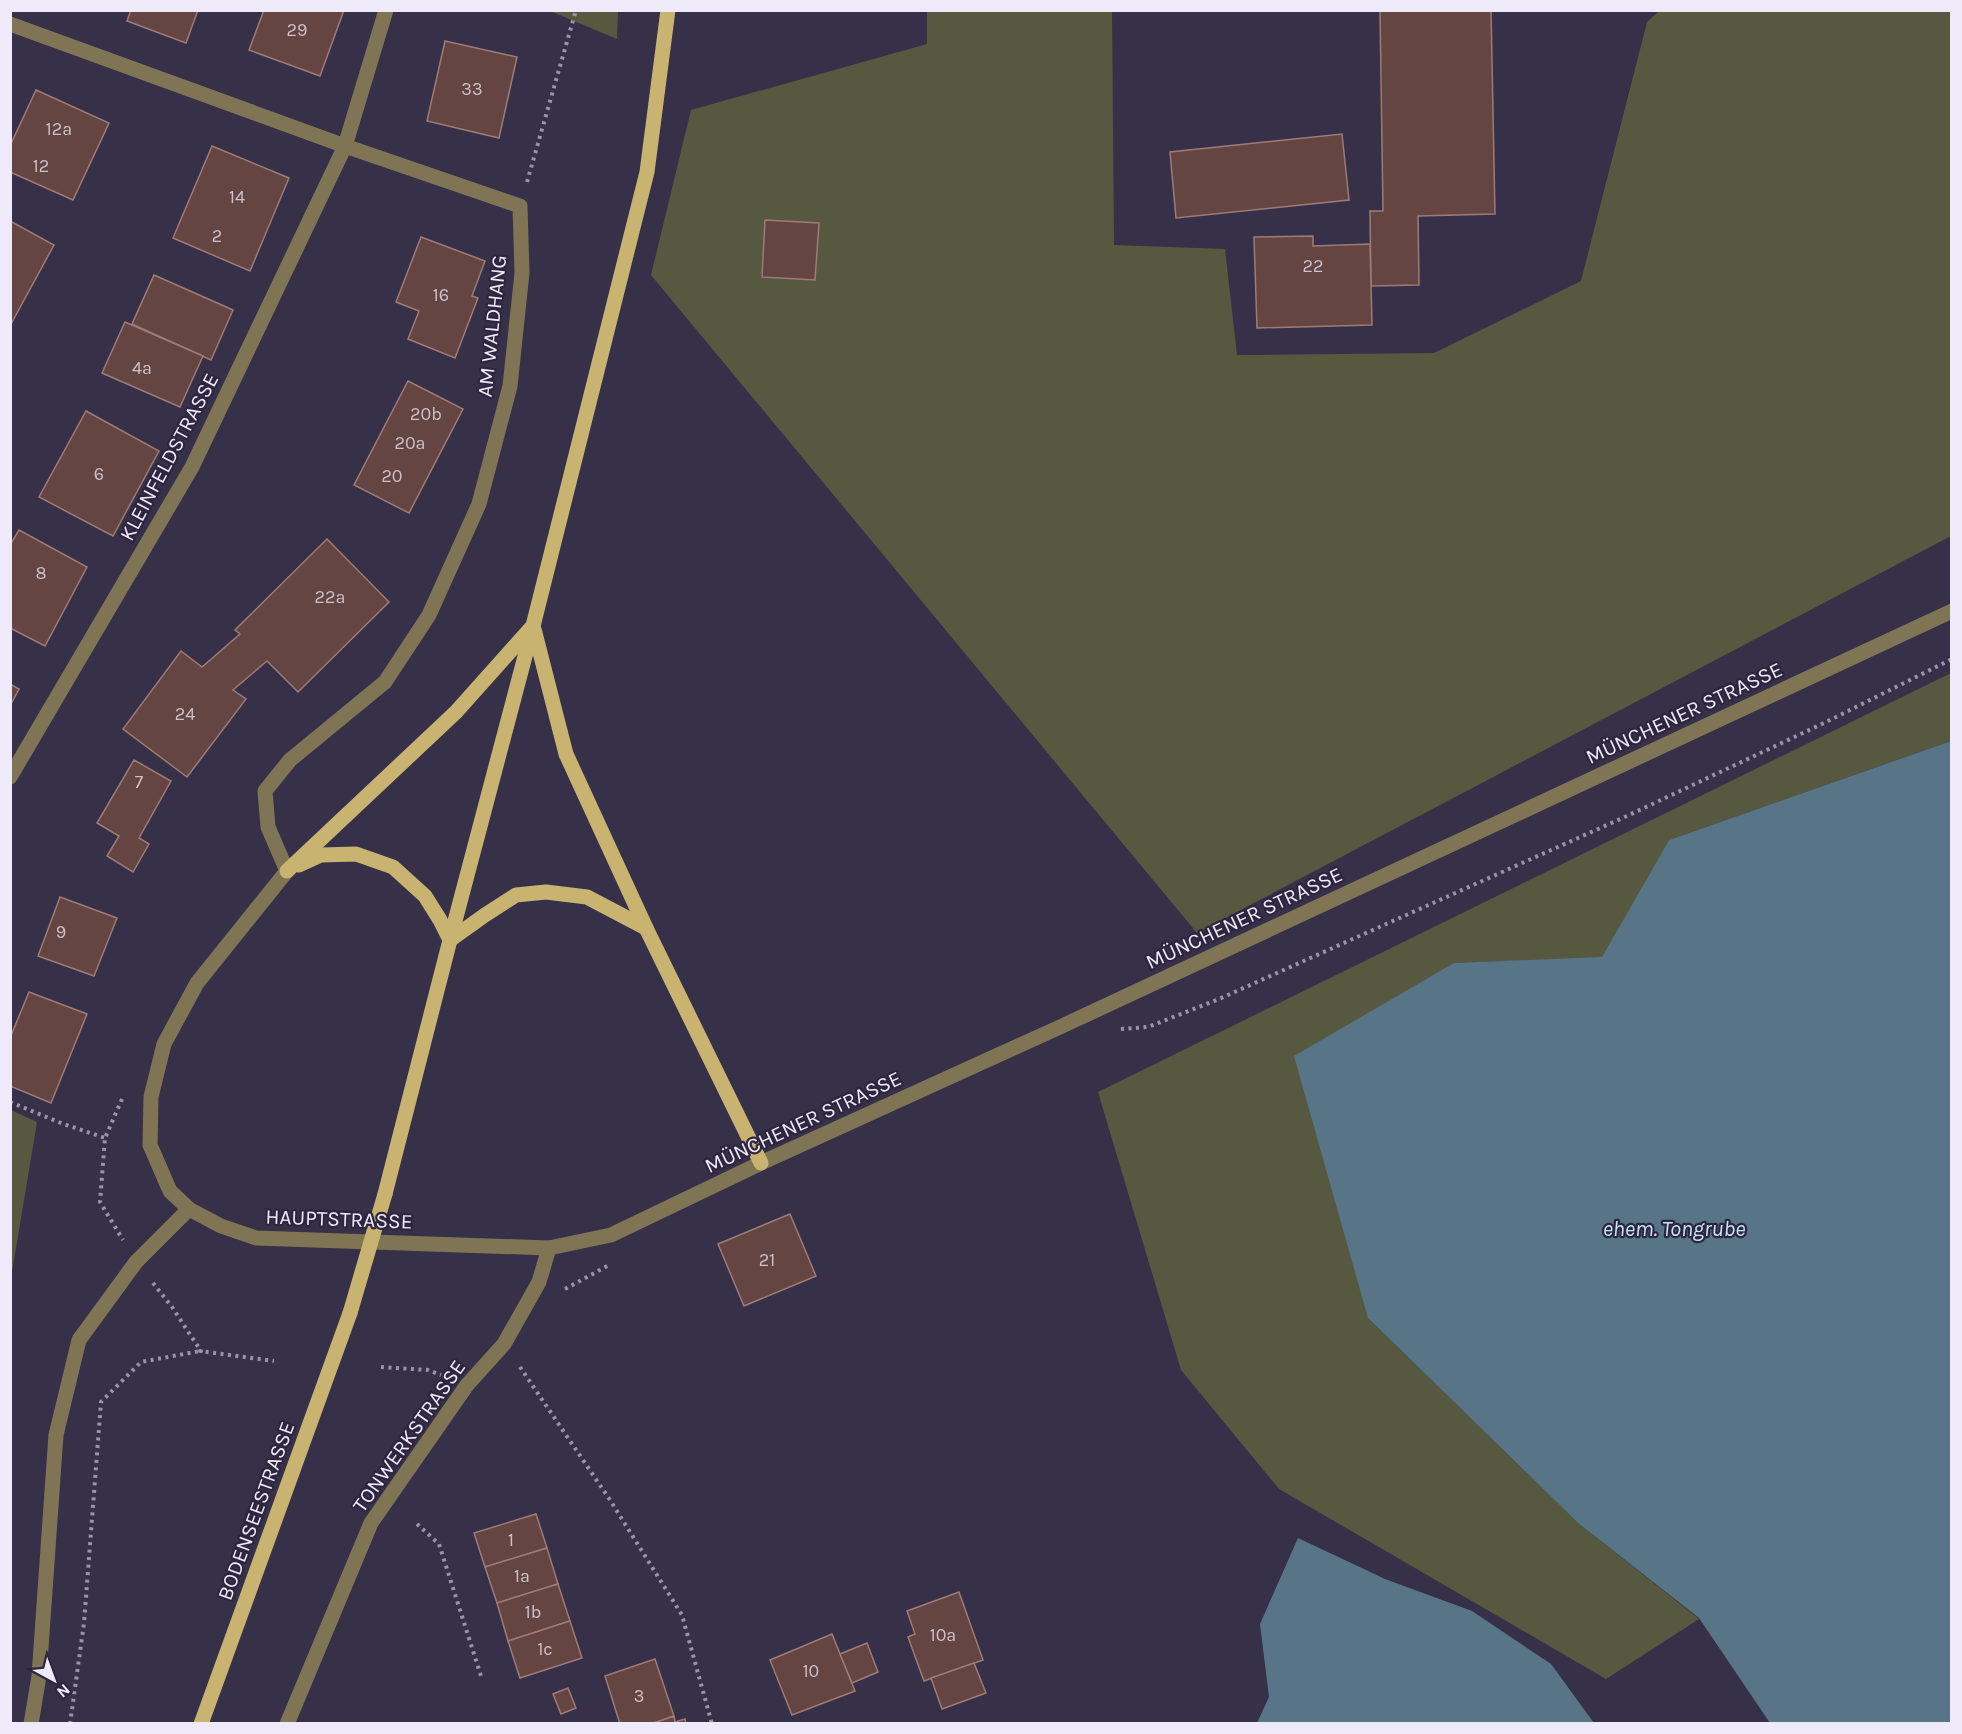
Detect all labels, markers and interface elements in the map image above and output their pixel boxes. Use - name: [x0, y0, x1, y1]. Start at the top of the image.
- house number: 29: [287, 19, 307, 41]
- house number: 33: [461, 78, 483, 100]
- house number: 12a: [46, 118, 72, 140]
- house number: 12: [33, 155, 49, 177]
- house number: 14: [229, 186, 245, 208]
- house number: 2: [212, 225, 222, 247]
- street label: AM WALDHANG: [473, 254, 511, 398]
- house number: 22: [1303, 255, 1323, 277]
- house number: 16: [433, 284, 449, 306]
- house number: 4a: [132, 357, 152, 379]
- street label: KLEINFELDSTRASSE: [115, 369, 223, 545]
- house number: 20b: [410, 403, 442, 425]
- house number: 20a: [394, 432, 426, 454]
- house number: 6: [94, 463, 104, 485]
- house number: 20: [381, 465, 403, 487]
- house number: 8: [35, 562, 47, 584]
- house number: 22a: [315, 586, 345, 608]
- street label: MÜNCHENER STRASSE: [1582, 657, 1786, 769]
- house number: 24: [175, 703, 195, 725]
- house number: 7: [135, 771, 144, 793]
- street label: MÜNCHENER STRASSE: [1142, 862, 1346, 974]
- house number: 9: [56, 921, 66, 943]
- street label: MÜNCHENER STRASSE: [701, 1066, 905, 1178]
- street label: HAUPTSTRASSE: [265, 1204, 413, 1234]
- water label: ehem. Tongrube: [1603, 1216, 1745, 1242]
- house number: 21: [759, 1249, 775, 1271]
- street label: TONWERKSTRASSE: [348, 1355, 470, 1517]
- street label: BODENSEESTRASSE: [213, 1418, 299, 1604]
- house number: 1: [508, 1529, 514, 1551]
- house number: 1a: [514, 1565, 530, 1587]
- house number: 1b: [525, 1601, 541, 1623]
- house number: 10a: [930, 1624, 956, 1646]
- house number: 1c: [537, 1638, 553, 1660]
- north arrow: [24, 1650, 84, 1710]
- house number: 10: [803, 1660, 819, 1682]
- text: N: [53, 1680, 74, 1702]
- house number: 3: [634, 1685, 644, 1707]

